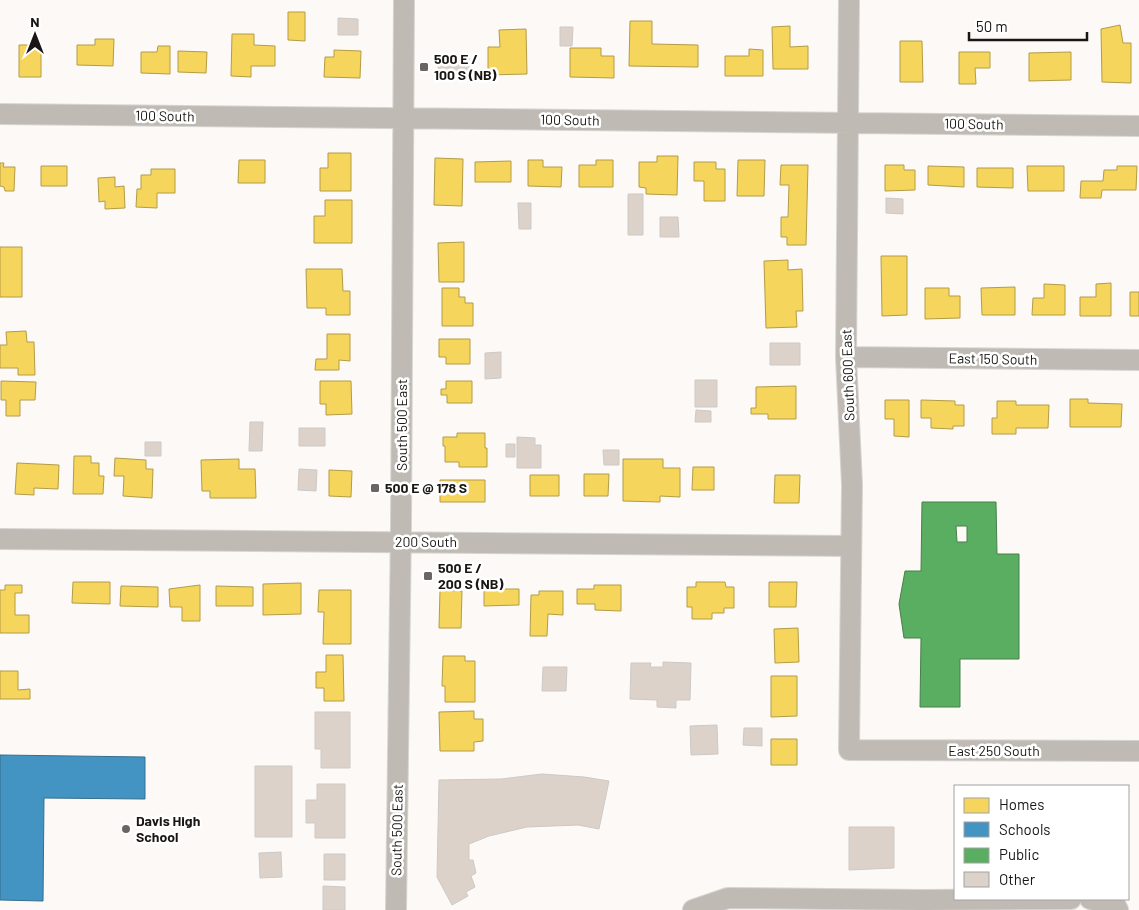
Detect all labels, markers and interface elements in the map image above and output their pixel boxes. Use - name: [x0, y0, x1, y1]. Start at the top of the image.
- north arrow: [10, 10, 60, 60]
- scale bar: [969, 10, 1086, 42]
- text: N: [30, 13, 40, 30]
- text: 50 m: [976, 17, 1008, 35]
- place label: 500 E / 100 S (NB): [434, 50, 497, 83]
- marker: 500 E / 100 S (NB): [418, 61, 430, 73]
- street label: 100 South: [135, 106, 195, 125]
- street label: 100 South: [540, 110, 600, 129]
- street label: 100 South: [944, 114, 1004, 133]
- street label: South 600 East: [837, 329, 858, 421]
- street label: East 150 South: [948, 349, 1038, 368]
- street label: South 500 East: [393, 379, 410, 471]
- place label: 500 E @ 178 S: [385, 479, 467, 496]
- marker: 500 E @ 178 S: [369, 482, 381, 494]
- street label: 200 South: [395, 533, 457, 550]
- place label: 500 E / 200 S (NB): [438, 559, 503, 592]
- marker: 500 E / 200 S (NB): [422, 570, 434, 582]
- street label: East 250 South: [948, 742, 1040, 759]
- street label: South 500 East: [387, 784, 406, 876]
- legend: [954, 785, 1129, 900]
- text: Homes: [999, 795, 1044, 813]
- place label: Davis High School: [136, 812, 200, 845]
- text: Schools: [999, 820, 1051, 838]
- marker: Davis High School: [120, 823, 132, 835]
- text: Public: [999, 845, 1039, 863]
- text: Other: [999, 870, 1036, 888]

